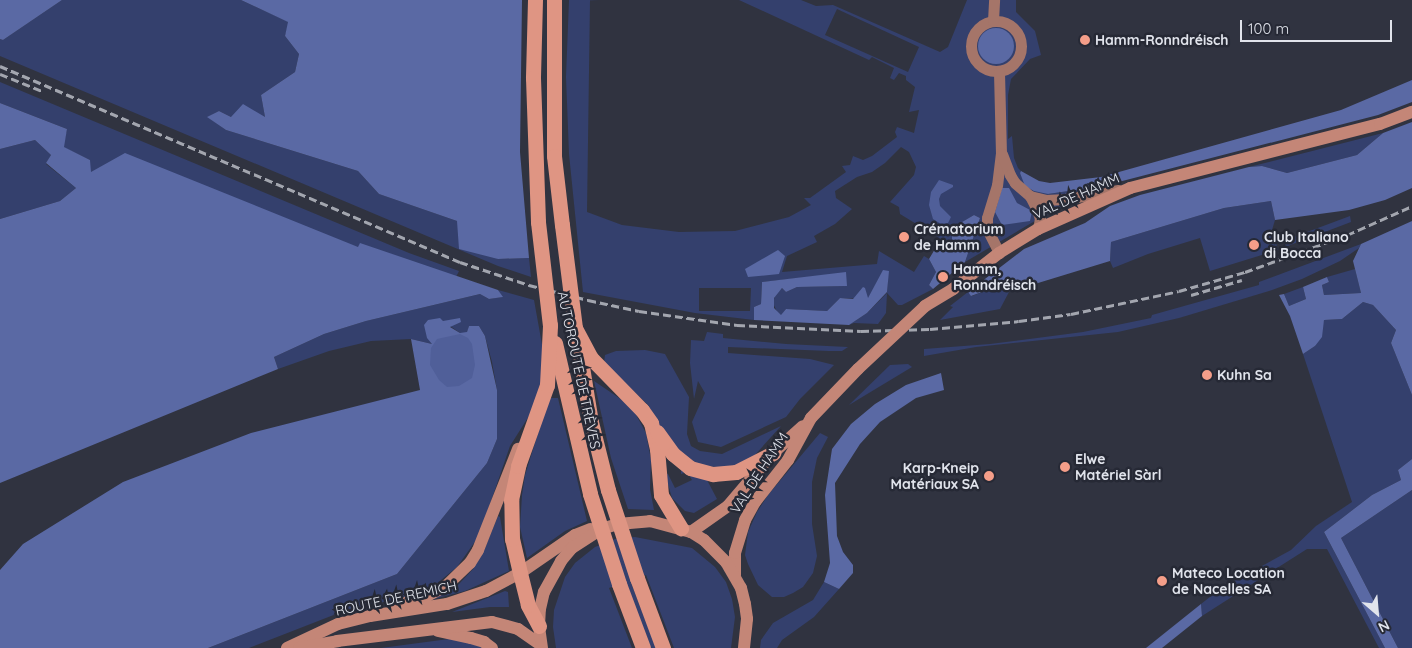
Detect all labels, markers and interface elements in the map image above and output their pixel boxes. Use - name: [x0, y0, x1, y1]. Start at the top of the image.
- scale bar: [1242, 10, 1394, 42]
- text: 100 m: [1248, 19, 1289, 38]
- place label: Hamm-Ronndréisch: [1095, 32, 1229, 48]
- marker: Hamm-Ronndréisch: [1079, 34, 1091, 46]
- street label: VAL DE HAMM: [1030, 169, 1122, 223]
- place label: Crématorium de Hamm: [914, 221, 1003, 253]
- place label: Club Italiano di Bocca: [1264, 229, 1349, 262]
- marker: Crématorium de Hamm: [898, 231, 910, 243]
- marker: Club Italiano di Bocca: [1248, 239, 1260, 251]
- place label: Hamm, Ronndréisch: [953, 261, 1036, 294]
- marker: Hamm, Ronndréisch: [937, 271, 949, 283]
- street label: AUTOROUTE DE TRÈVES: [554, 290, 604, 450]
- place label: Kuhn Sa: [1217, 367, 1272, 383]
- marker: Kuhn Sa: [1201, 369, 1213, 381]
- street label: VAL DE HAMM: [727, 429, 791, 517]
- place label: Elwe Matériel Sàrl: [1075, 451, 1162, 484]
- place label: Karp-Kneip Matériaux SA: [891, 460, 979, 492]
- marker: Elwe Matériel Sàrl: [1059, 461, 1071, 473]
- marker: Karp-Kneip Matériaux SA: [983, 470, 995, 482]
- place label: Mateco Location de Nacelles SA: [1172, 565, 1285, 598]
- marker: Mateco Location de Nacelles SA: [1156, 575, 1168, 587]
- street label: ROUTE DE REMICH: [334, 577, 458, 619]
- north arrow: [1352, 588, 1402, 638]
- text: N: [1375, 616, 1392, 637]

